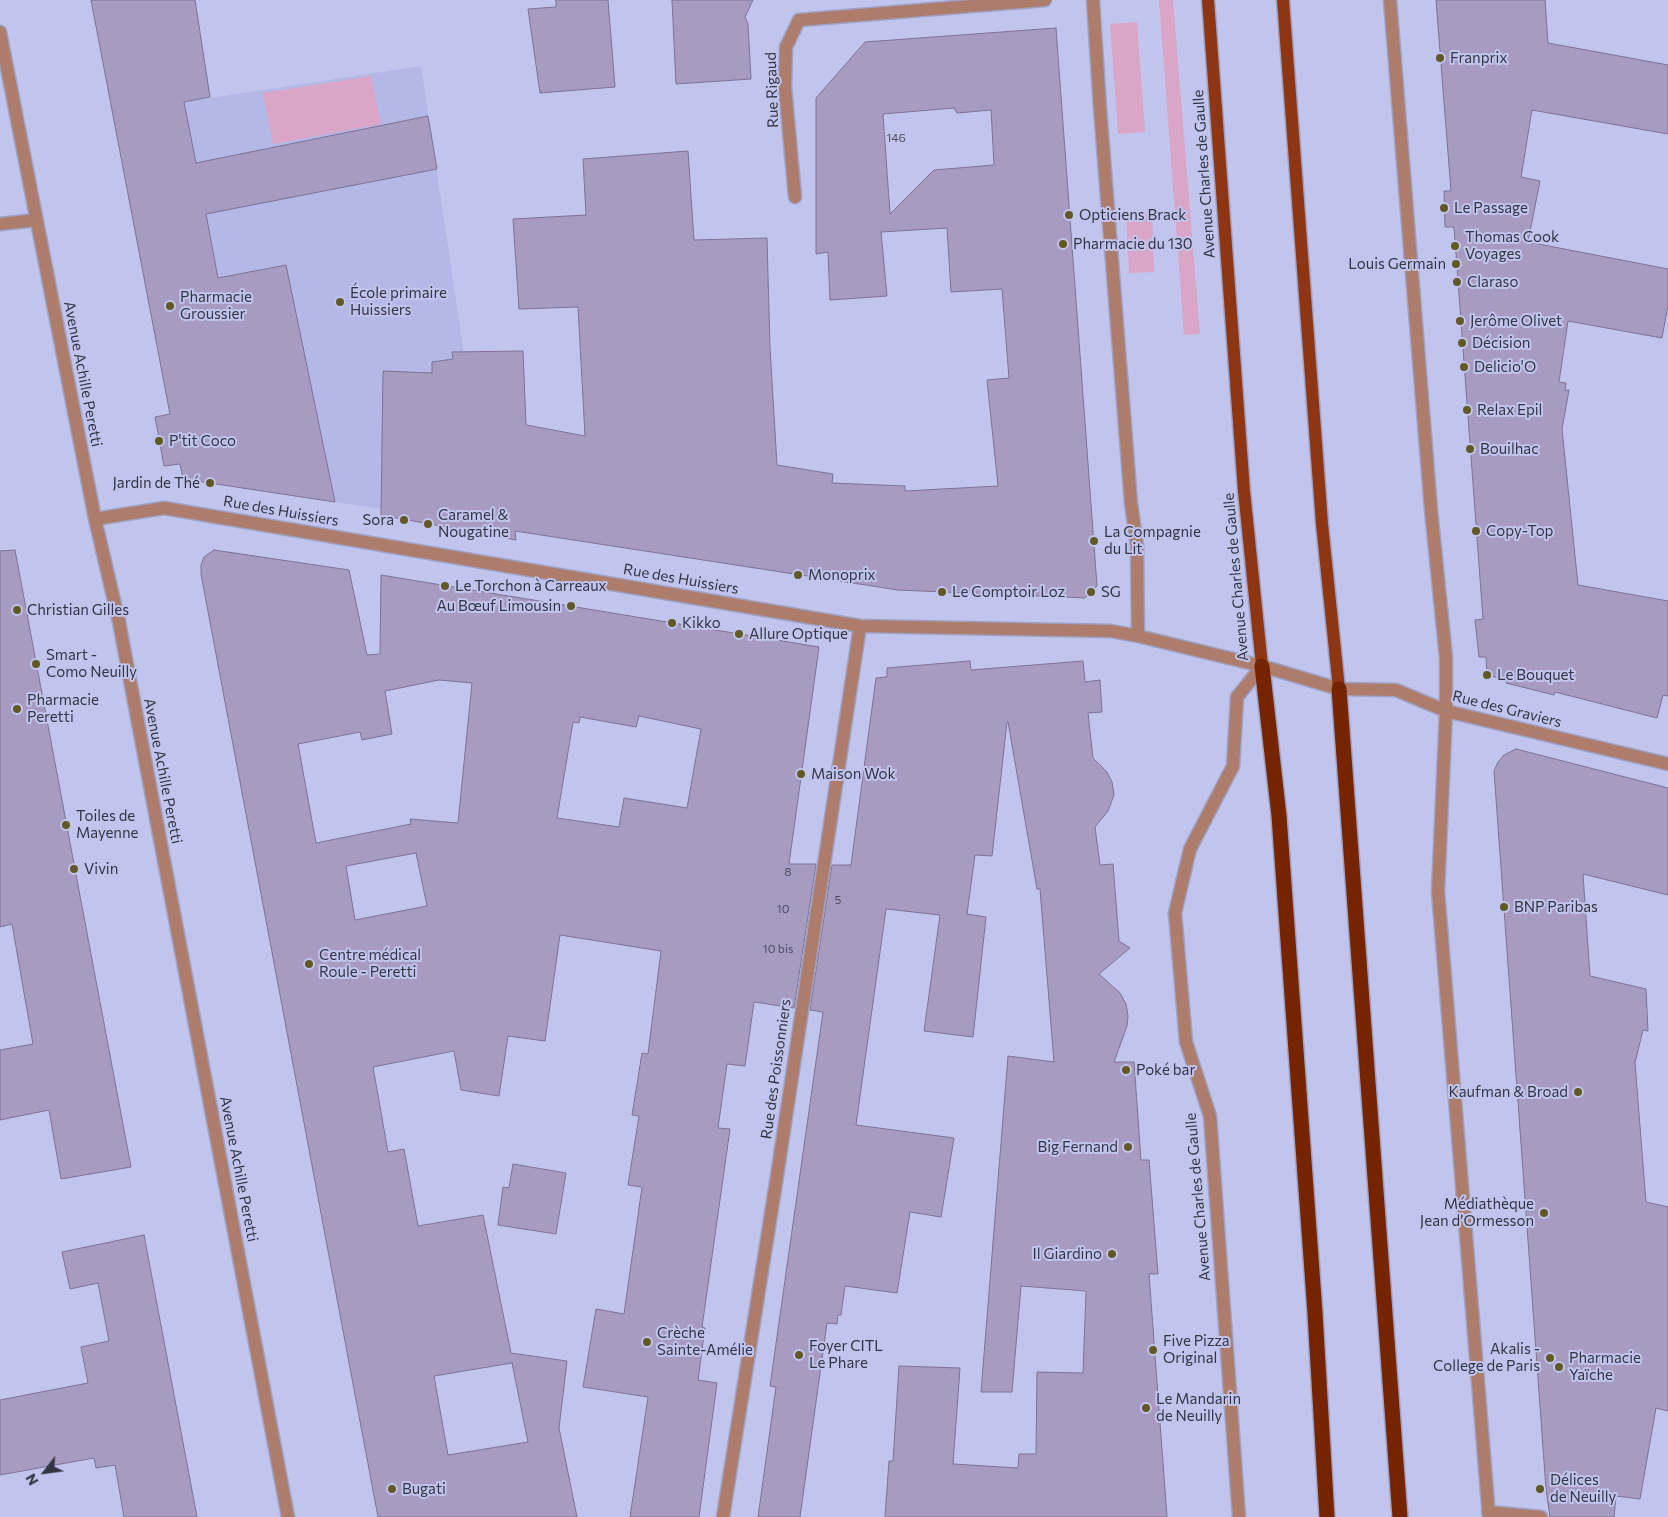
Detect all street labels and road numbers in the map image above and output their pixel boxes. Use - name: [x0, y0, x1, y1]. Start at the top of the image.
- street label: Rue Rigaud: [762, 52, 782, 128]
- street label: Avenue Charles de Gaulle: [1189, 89, 1219, 259]
- street label: Avenue Achille Peretti: [60, 300, 106, 448]
- street label: Rue des Huissiers: [222, 492, 340, 530]
- street label: Avenue Charles de Gaulle: [1220, 492, 1252, 662]
- street label: Rue des Huissiers: [622, 560, 740, 598]
- street label: Rue des Graviers: [1451, 687, 1563, 731]
- street label: Avenue Achille Peretti: [140, 697, 186, 845]
- street label: Rue des Poissonniers: [757, 998, 795, 1140]
- street label: Avenue Achille Peretti: [216, 1095, 262, 1243]
- street label: Avenue Charles de Gaulle: [1182, 1112, 1214, 1282]

